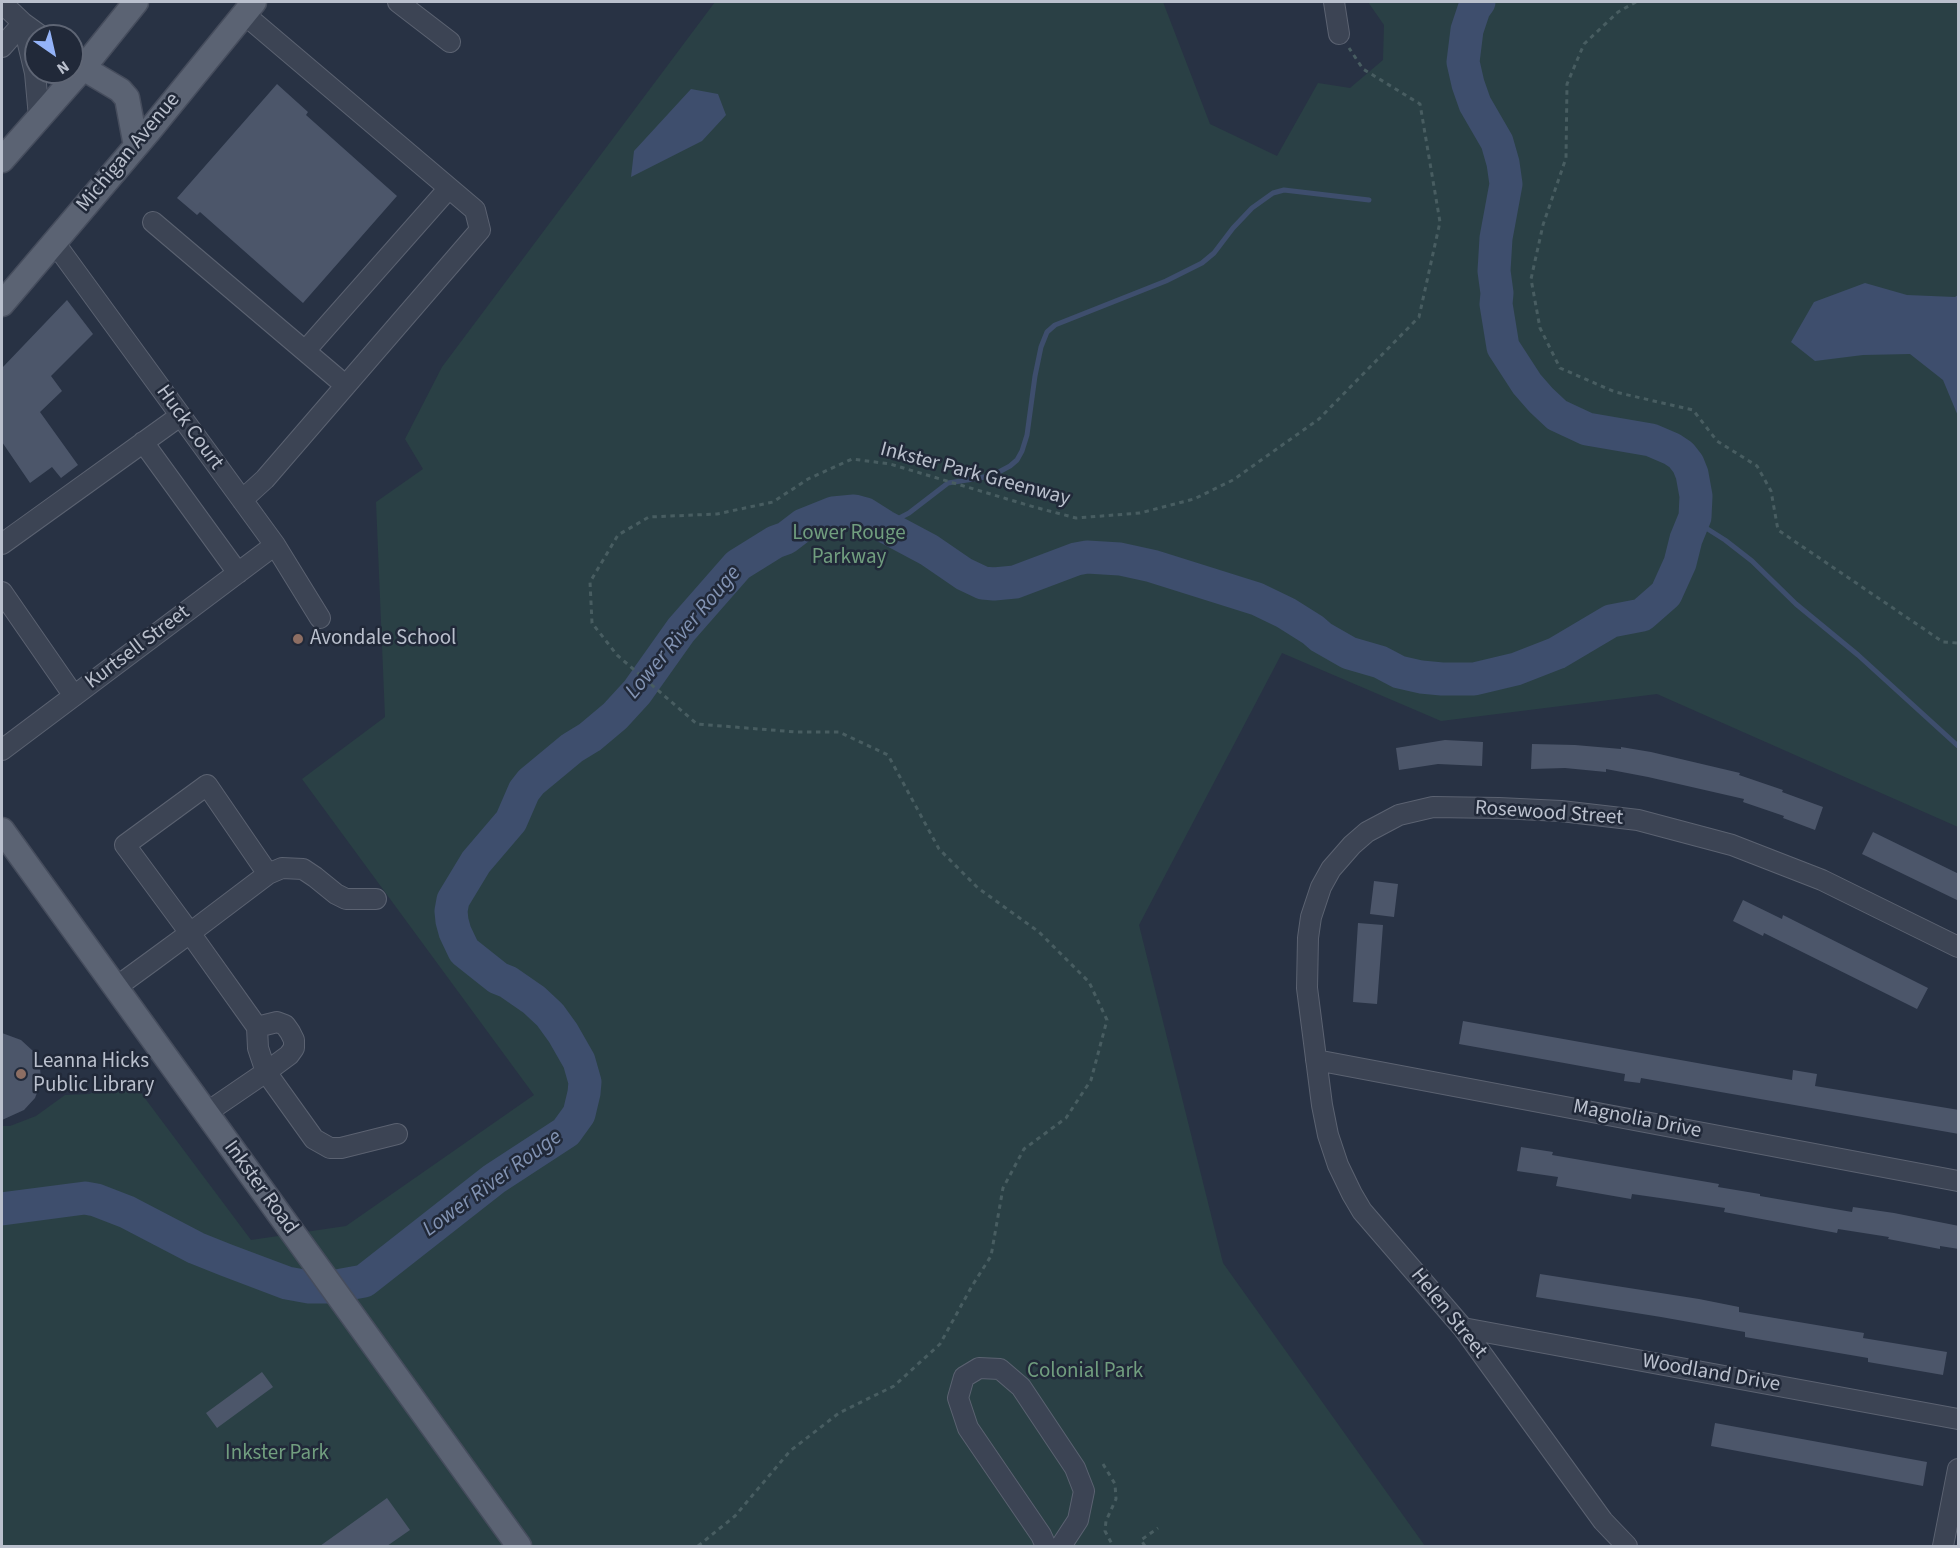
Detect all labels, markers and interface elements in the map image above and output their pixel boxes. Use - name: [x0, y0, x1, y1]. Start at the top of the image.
- north arrow: [24, 24, 84, 84]
- text: N: [52, 55, 74, 79]
- street label: Michigan Avenue: [72, 88, 186, 218]
- street label: Huck Court: [150, 381, 228, 475]
- street label: Inkster Park Greenway: [877, 438, 1073, 512]
- park label: Lower Rouge Parkway: [792, 521, 906, 571]
- water label: Lower River Rouge: [621, 561, 747, 705]
- street label: Kurtsell Street: [81, 601, 195, 695]
- place label: Avondale School: [310, 626, 456, 652]
- marker: Avondale School: [291, 632, 305, 646]
- street label: Rosewood Street: [1474, 796, 1624, 832]
- place label: Leanna Hicks Public Library: [33, 1049, 154, 1099]
- marker: Leanna Hicks Public Library: [14, 1067, 28, 1081]
- street label: Magnolia Drive: [1571, 1095, 1703, 1145]
- water label: Lower River Rouge: [418, 1125, 568, 1243]
- street label: Inkster Road: [218, 1136, 302, 1240]
- street label: Helen Street: [1404, 1264, 1492, 1364]
- street label: Woodland Drive: [1640, 1349, 1782, 1399]
- park label: Colonial Park: [1027, 1359, 1143, 1385]
- park label: Inkster Park: [225, 1441, 329, 1467]

